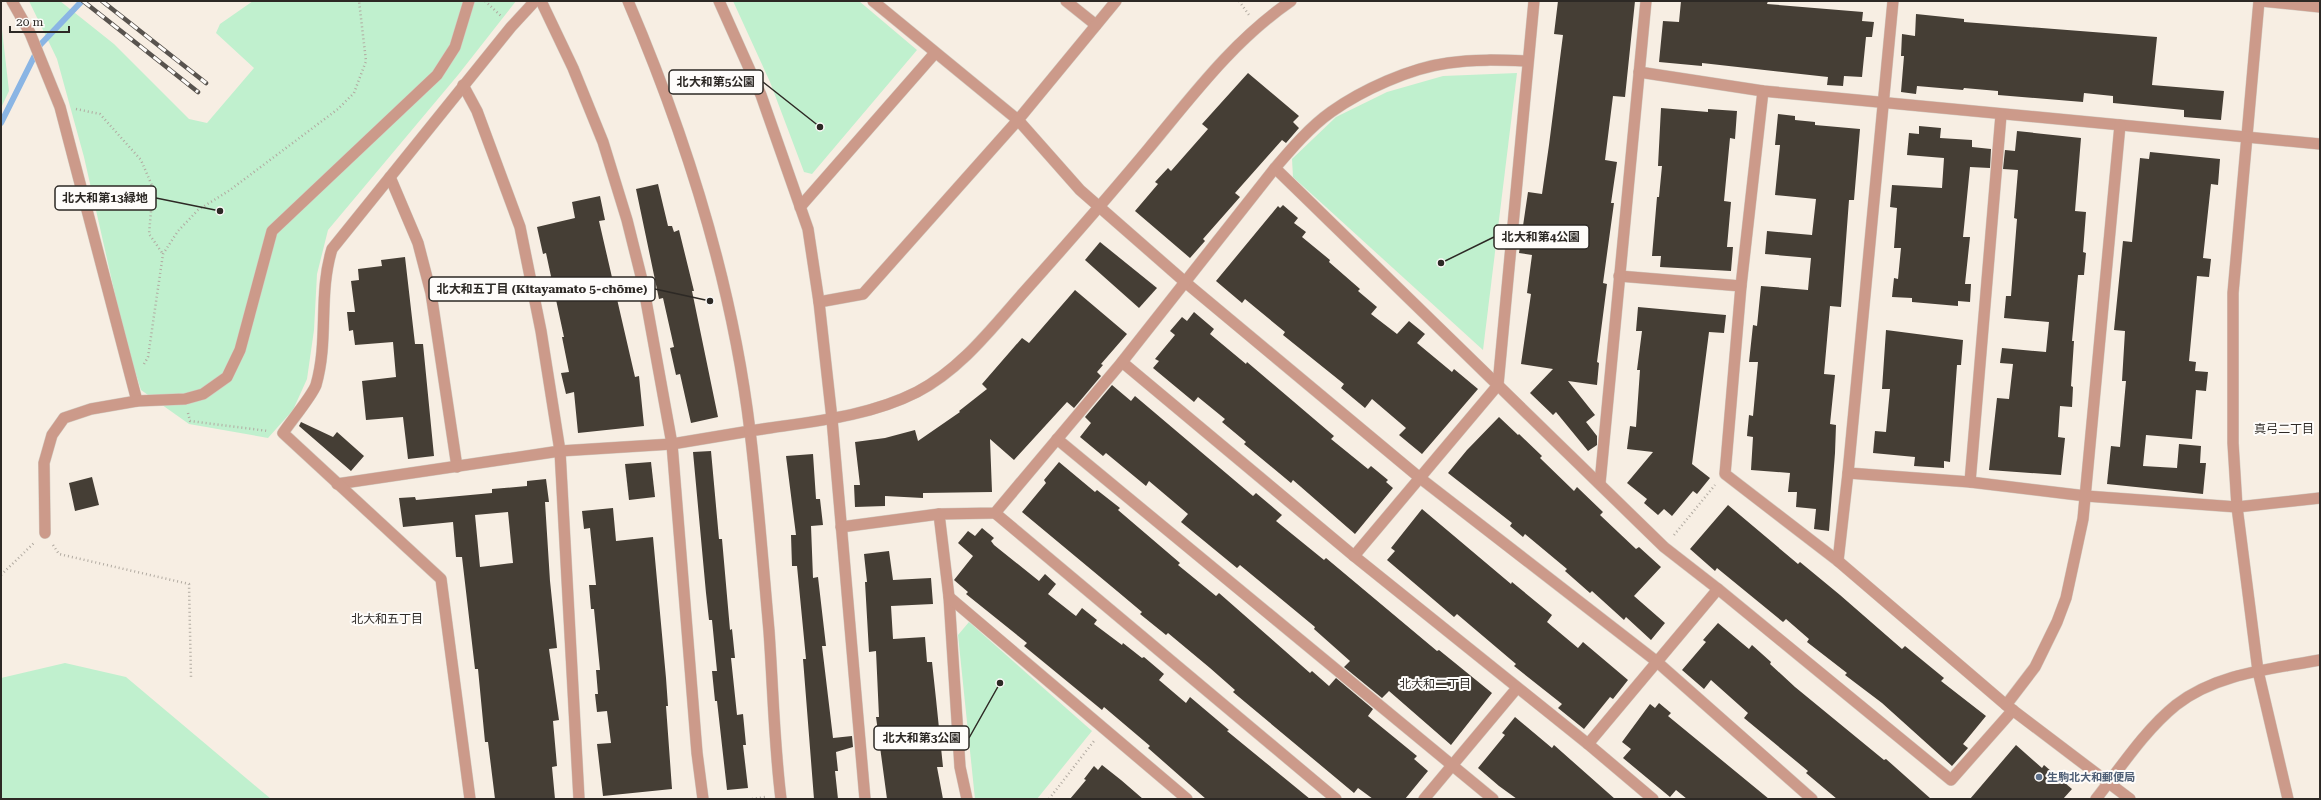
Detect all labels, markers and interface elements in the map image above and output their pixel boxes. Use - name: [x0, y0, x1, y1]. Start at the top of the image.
- scale bar: [10, 8, 69, 34]
- text: 20 m: [16, 15, 43, 29]
- callout: 北大和第5公園: [669, 70, 763, 94]
- text: 北大和第5公園: [677, 75, 755, 89]
- callout: 北大和第13緑地: [55, 186, 156, 210]
- text: 北大和第13緑地: [62, 191, 148, 205]
- callout: 北大和第4公園: [1494, 225, 1589, 249]
- text: 北大和第4公園: [1502, 230, 1580, 244]
- callout: 北大和五丁目 (Kitayamato 5-chōme): [429, 277, 655, 301]
- text: 北大和五丁目 (Kitayamato 5-chōme): [437, 282, 647, 296]
- district label: 真弓二丁目: [2254, 422, 2314, 436]
- district label: 北大和五丁目: [351, 612, 423, 626]
- district label: 北大和二丁目: [1399, 677, 1471, 691]
- callout: 北大和第3公園: [874, 726, 969, 750]
- text: 北大和第3公園: [883, 731, 961, 745]
- place label: 生駒北大和郵便局: [2047, 771, 2135, 784]
- marker: 生駒北大和郵便局: [2034, 772, 2044, 782]

